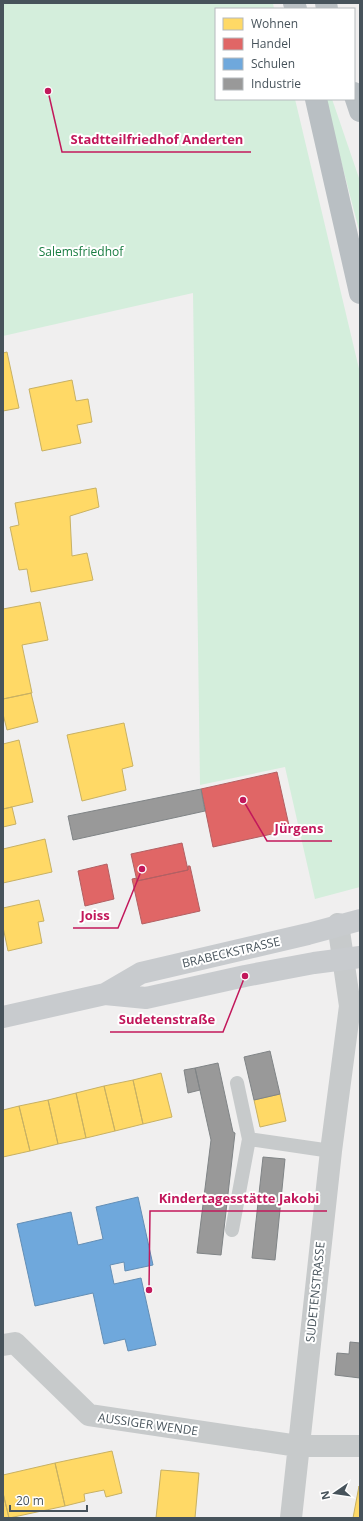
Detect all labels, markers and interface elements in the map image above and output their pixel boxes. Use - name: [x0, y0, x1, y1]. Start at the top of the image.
- legend: [215, 8, 355, 100]
- text: Wohnen: [251, 15, 298, 32]
- text: Handel: [251, 35, 291, 52]
- text: Schulen: [251, 55, 295, 72]
- text: Industrie: [251, 75, 301, 92]
- callout: Stadtteilfriedhof Anderten: [62, 127, 251, 152]
- text: Stadtteilfriedhof Anderten: [71, 130, 243, 148]
- park label: Salemsfriedhof: [39, 243, 124, 260]
- callout: Jürgens: [267, 816, 332, 841]
- text: Jürgens: [274, 819, 323, 837]
- callout: Joiss: [73, 903, 118, 928]
- text: Joiss: [79, 906, 110, 924]
- street label: BRABECKSTRASSE: [180, 932, 282, 972]
- callout: Sudetenstraße: [110, 1007, 223, 1032]
- text: Sudetenstraße: [119, 1010, 215, 1028]
- callout: Kindertagesstätte Jakobi: [150, 1186, 327, 1211]
- text: Kindertagesstätte Jakobi: [159, 1189, 319, 1207]
- street label: SUDETENSTRASSE: [301, 1241, 329, 1343]
- street label: AUSSIGER WENDE: [97, 1409, 199, 1439]
- north arrow: [315, 1473, 355, 1513]
- scale bar: [10, 1487, 87, 1513]
- text: N: [316, 1489, 333, 1501]
- text: 20 m: [16, 1492, 44, 1509]

